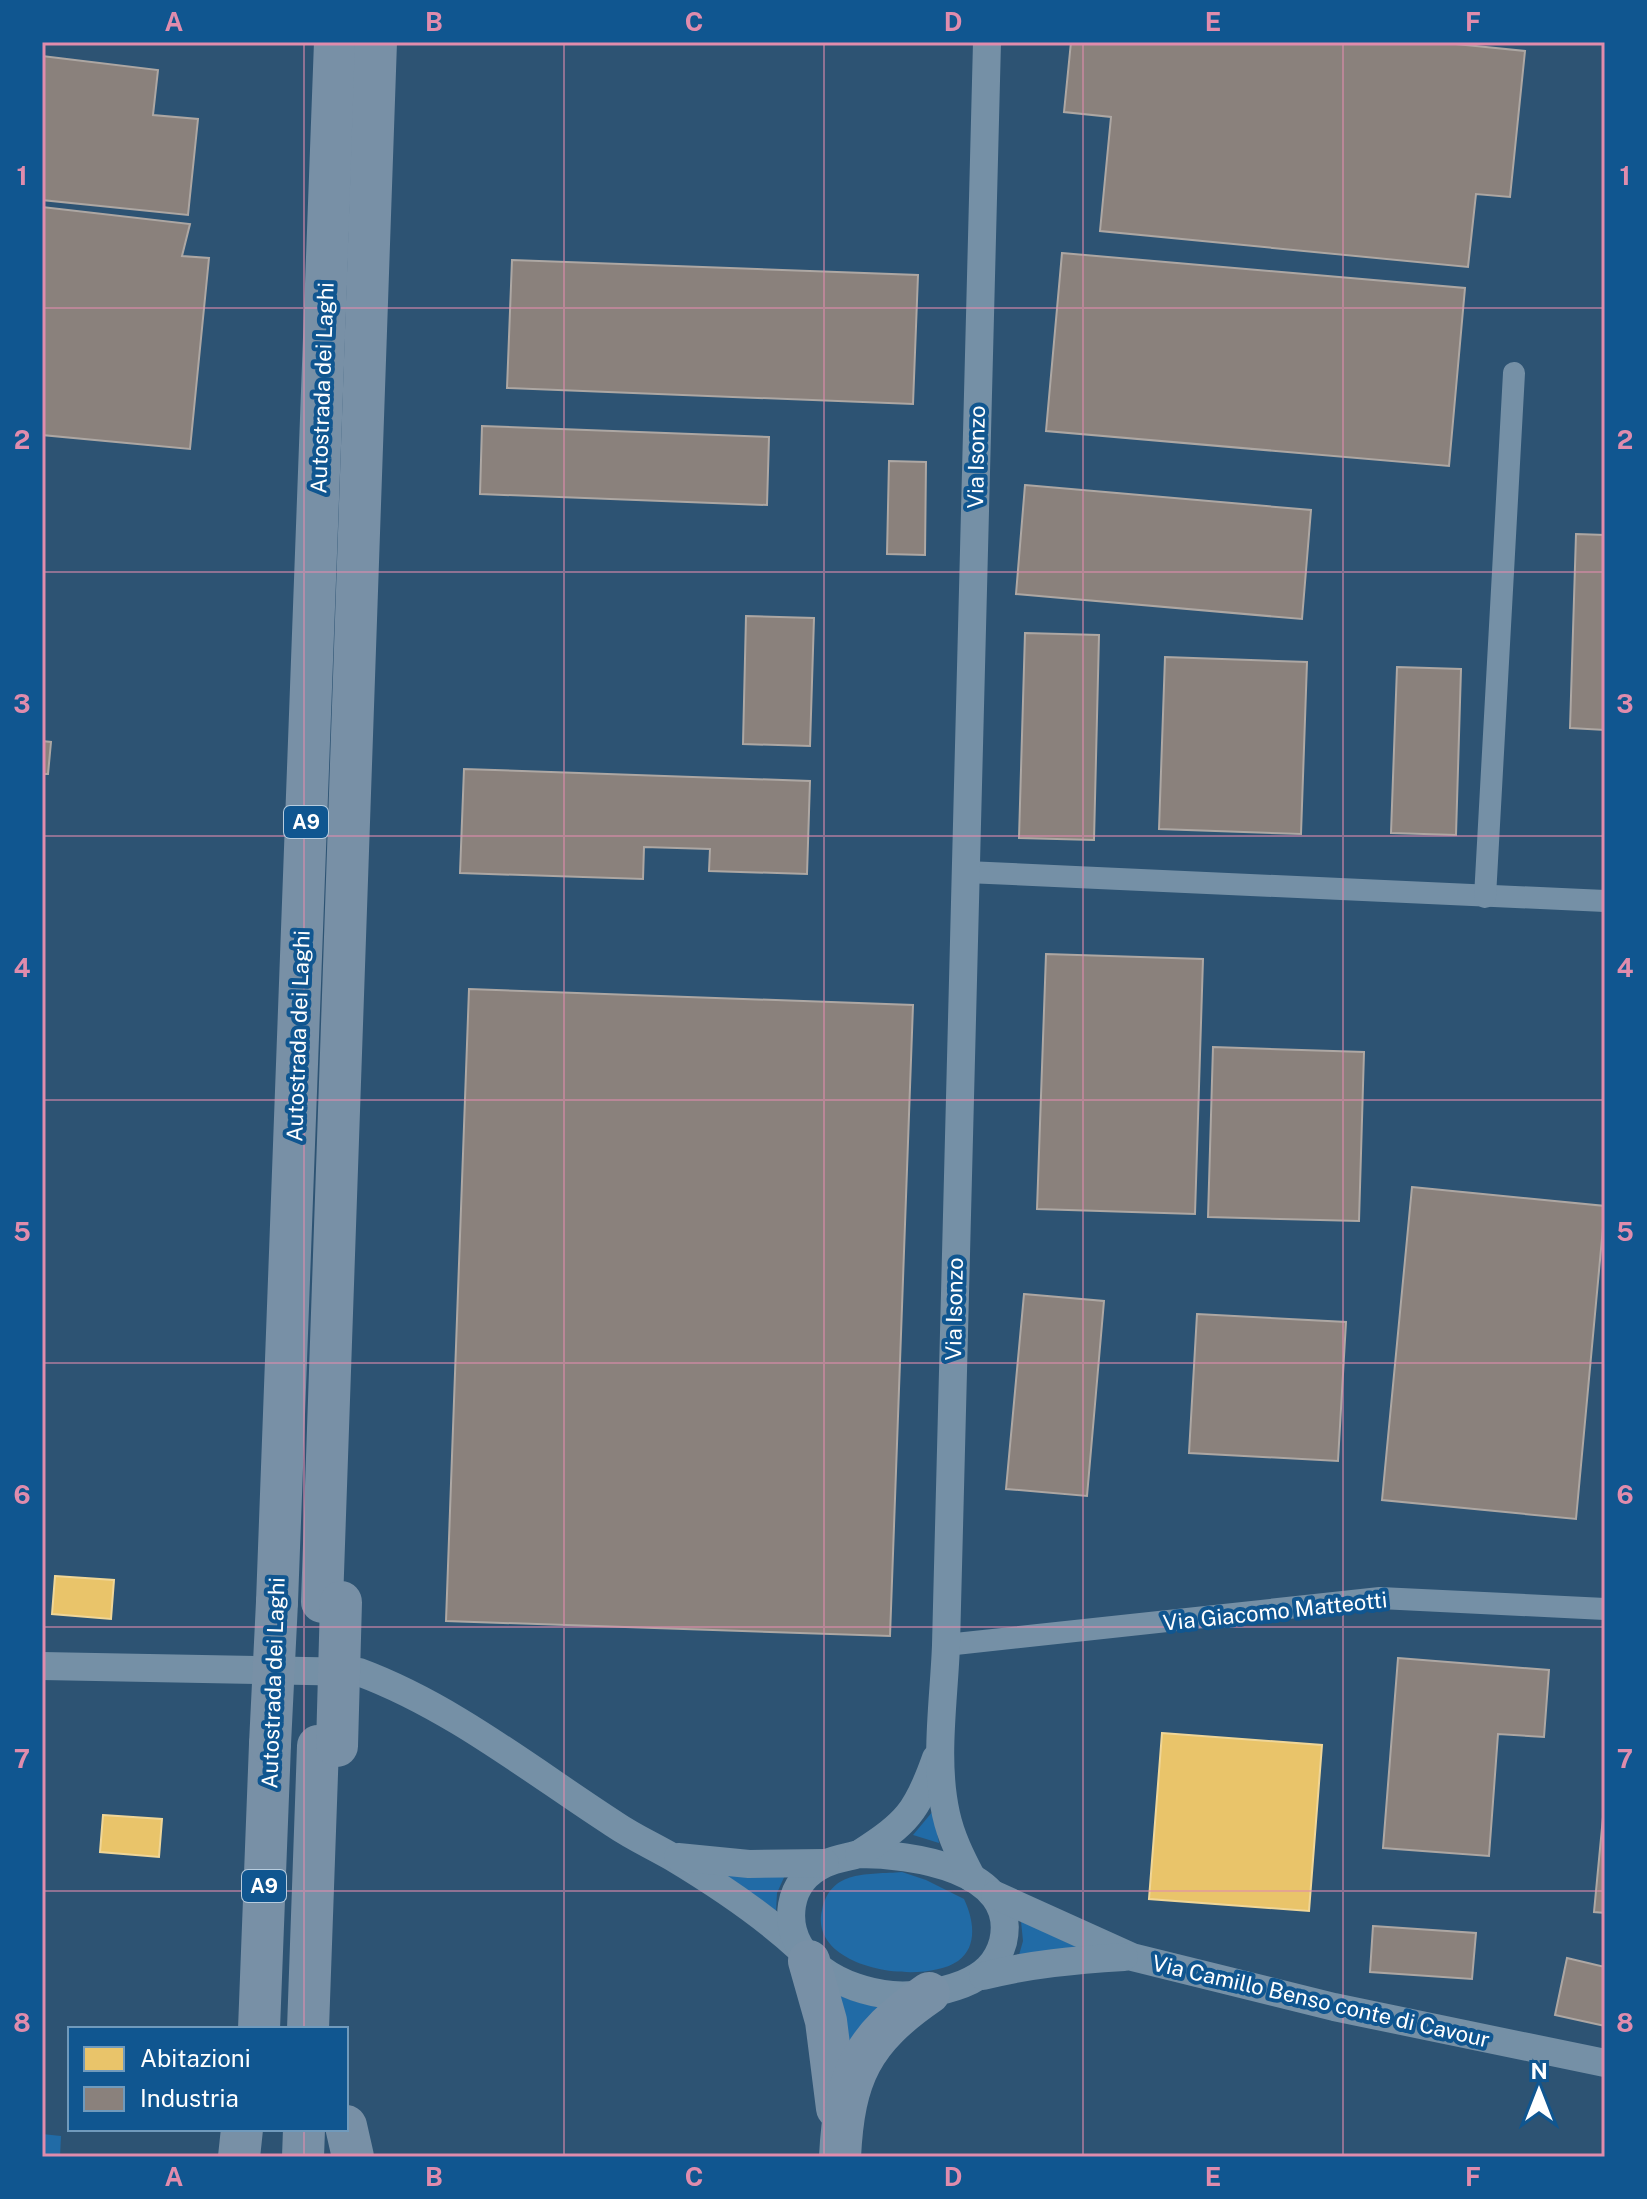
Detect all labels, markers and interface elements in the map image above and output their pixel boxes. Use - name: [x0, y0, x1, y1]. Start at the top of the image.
- text: A: [165, 6, 184, 37]
- text: B: [425, 6, 443, 37]
- text: C: [685, 6, 703, 37]
- text: D: [944, 6, 962, 37]
- text: E: [1205, 6, 1221, 37]
- text: F: [1465, 6, 1481, 37]
- text: 1: [16, 160, 28, 191]
- text: 1: [1619, 160, 1631, 191]
- street label: Autostrada dei Laghi: [305, 282, 339, 494]
- street label: Via Isonzo: [962, 405, 990, 509]
- text: 2: [14, 424, 30, 455]
- text: 2: [1617, 424, 1633, 455]
- text: 3: [13, 688, 31, 719]
- text: 3: [1616, 688, 1634, 719]
- road number: A9: [284, 806, 328, 838]
- street label: Autostrada dei Laghi: [281, 930, 315, 1142]
- text: 4: [13, 952, 31, 983]
- text: 4: [1616, 952, 1634, 983]
- text: 5: [13, 1216, 31, 1247]
- text: 5: [1616, 1216, 1634, 1247]
- street label: Via Isonzo: [940, 1257, 968, 1361]
- text: 6: [13, 1479, 31, 1510]
- text: 6: [1616, 1479, 1634, 1510]
- street label: Autostrada dei Laghi: [256, 1577, 290, 1789]
- street label: Via Giacomo Matteotti: [1162, 1586, 1388, 1636]
- text: 7: [14, 1743, 30, 1774]
- text: 7: [1617, 1743, 1633, 1774]
- road number: A9: [242, 1870, 286, 1902]
- street label: Via Camillo Benso conte di Cavour: [1150, 1949, 1492, 2053]
- text: 8: [13, 2007, 31, 2038]
- text: 8: [1616, 2007, 1634, 2038]
- legend: [68, 2027, 348, 2131]
- text: Abitazioni: [140, 2044, 251, 2072]
- north arrow: [1499, 2051, 1579, 2131]
- text: N: [1530, 2058, 1548, 2084]
- text: Industria: [140, 2084, 239, 2112]
- text: A: [165, 2161, 184, 2192]
- text: B: [425, 2161, 443, 2192]
- text: C: [685, 2161, 703, 2192]
- text: D: [944, 2161, 962, 2192]
- text: E: [1205, 2161, 1221, 2192]
- text: F: [1465, 2161, 1481, 2192]

